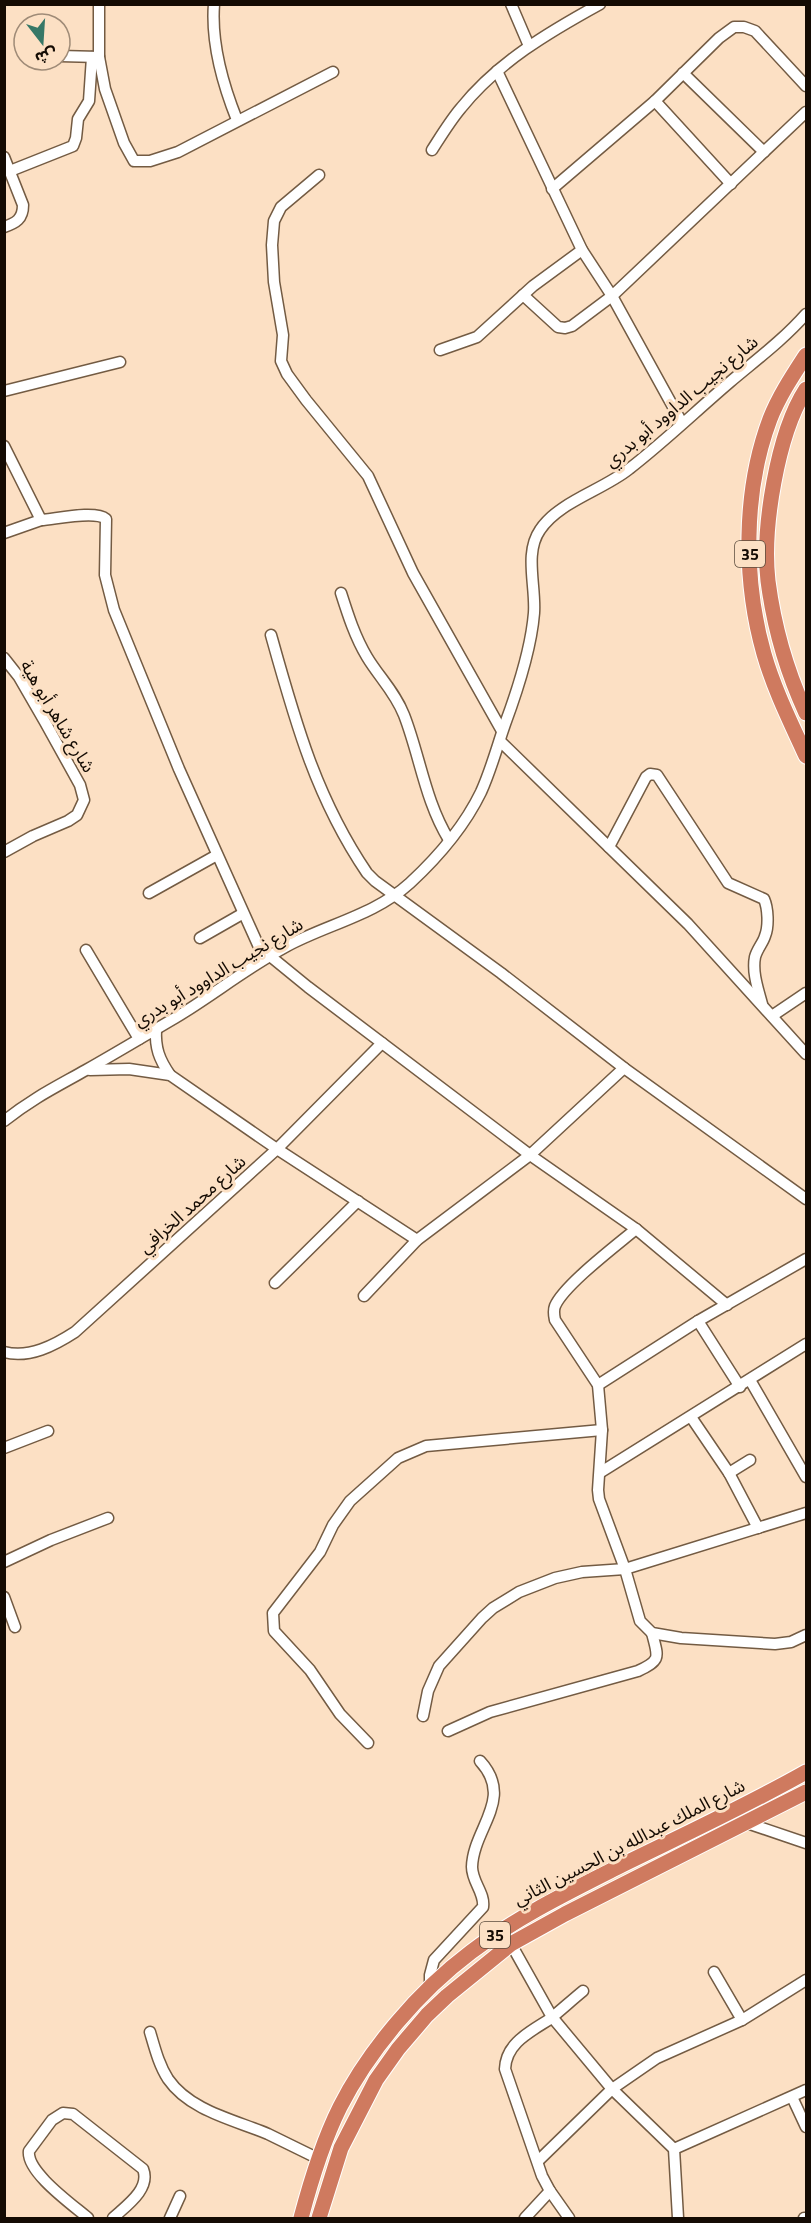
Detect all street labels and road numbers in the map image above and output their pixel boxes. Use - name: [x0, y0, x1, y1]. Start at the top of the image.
- street label: شارع نجيب الداوود أبو بدري: [598, 328, 764, 474]
- road number: 35: [735, 541, 765, 567]
- street label: شارع شاهر أبو هية: [13, 655, 102, 778]
- street label: شارع نجيب الداوود أبو بدري: [128, 911, 308, 1034]
- street label: شارع محمد الخرافي: [132, 1148, 252, 1260]
- street label: شارع الملك عبدالله بن الحسين الثاني: [508, 1772, 750, 1913]
- road number: 35: [480, 1922, 510, 1948]

